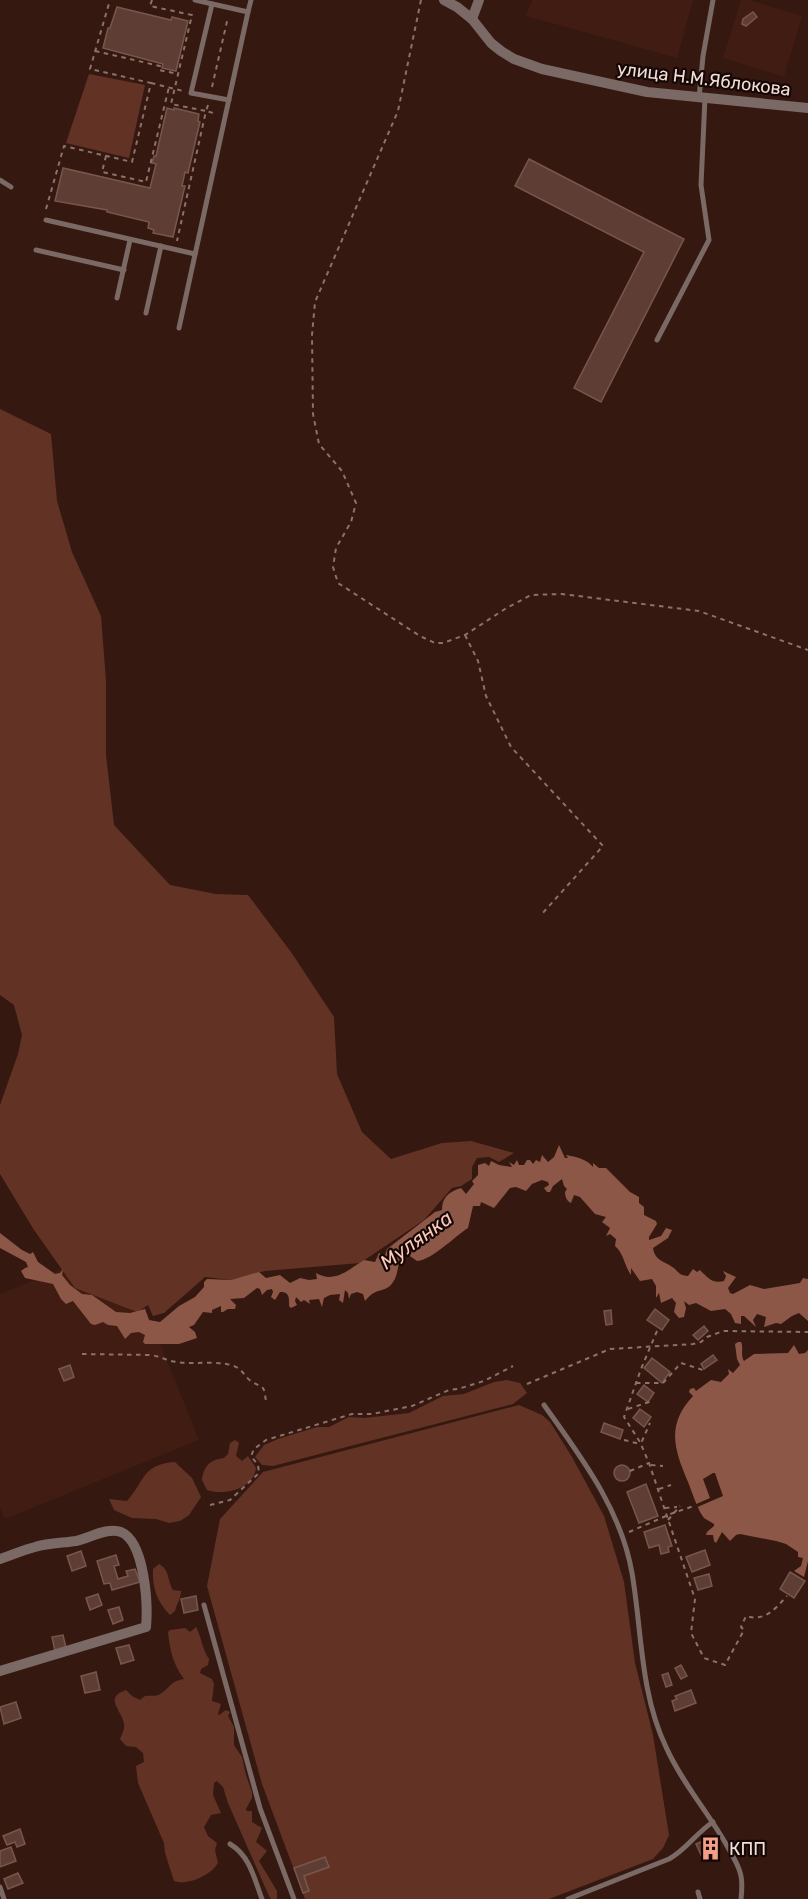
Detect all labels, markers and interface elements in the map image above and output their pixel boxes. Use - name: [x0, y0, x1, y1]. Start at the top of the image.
- street label: улица Н.М.Яблокова: [616, 57, 792, 101]
- water label: Мулянка: [375, 1206, 457, 1274]
- building icon: КПП: [698, 1836, 724, 1862]
- place label: КПП: [729, 1838, 766, 1860]

